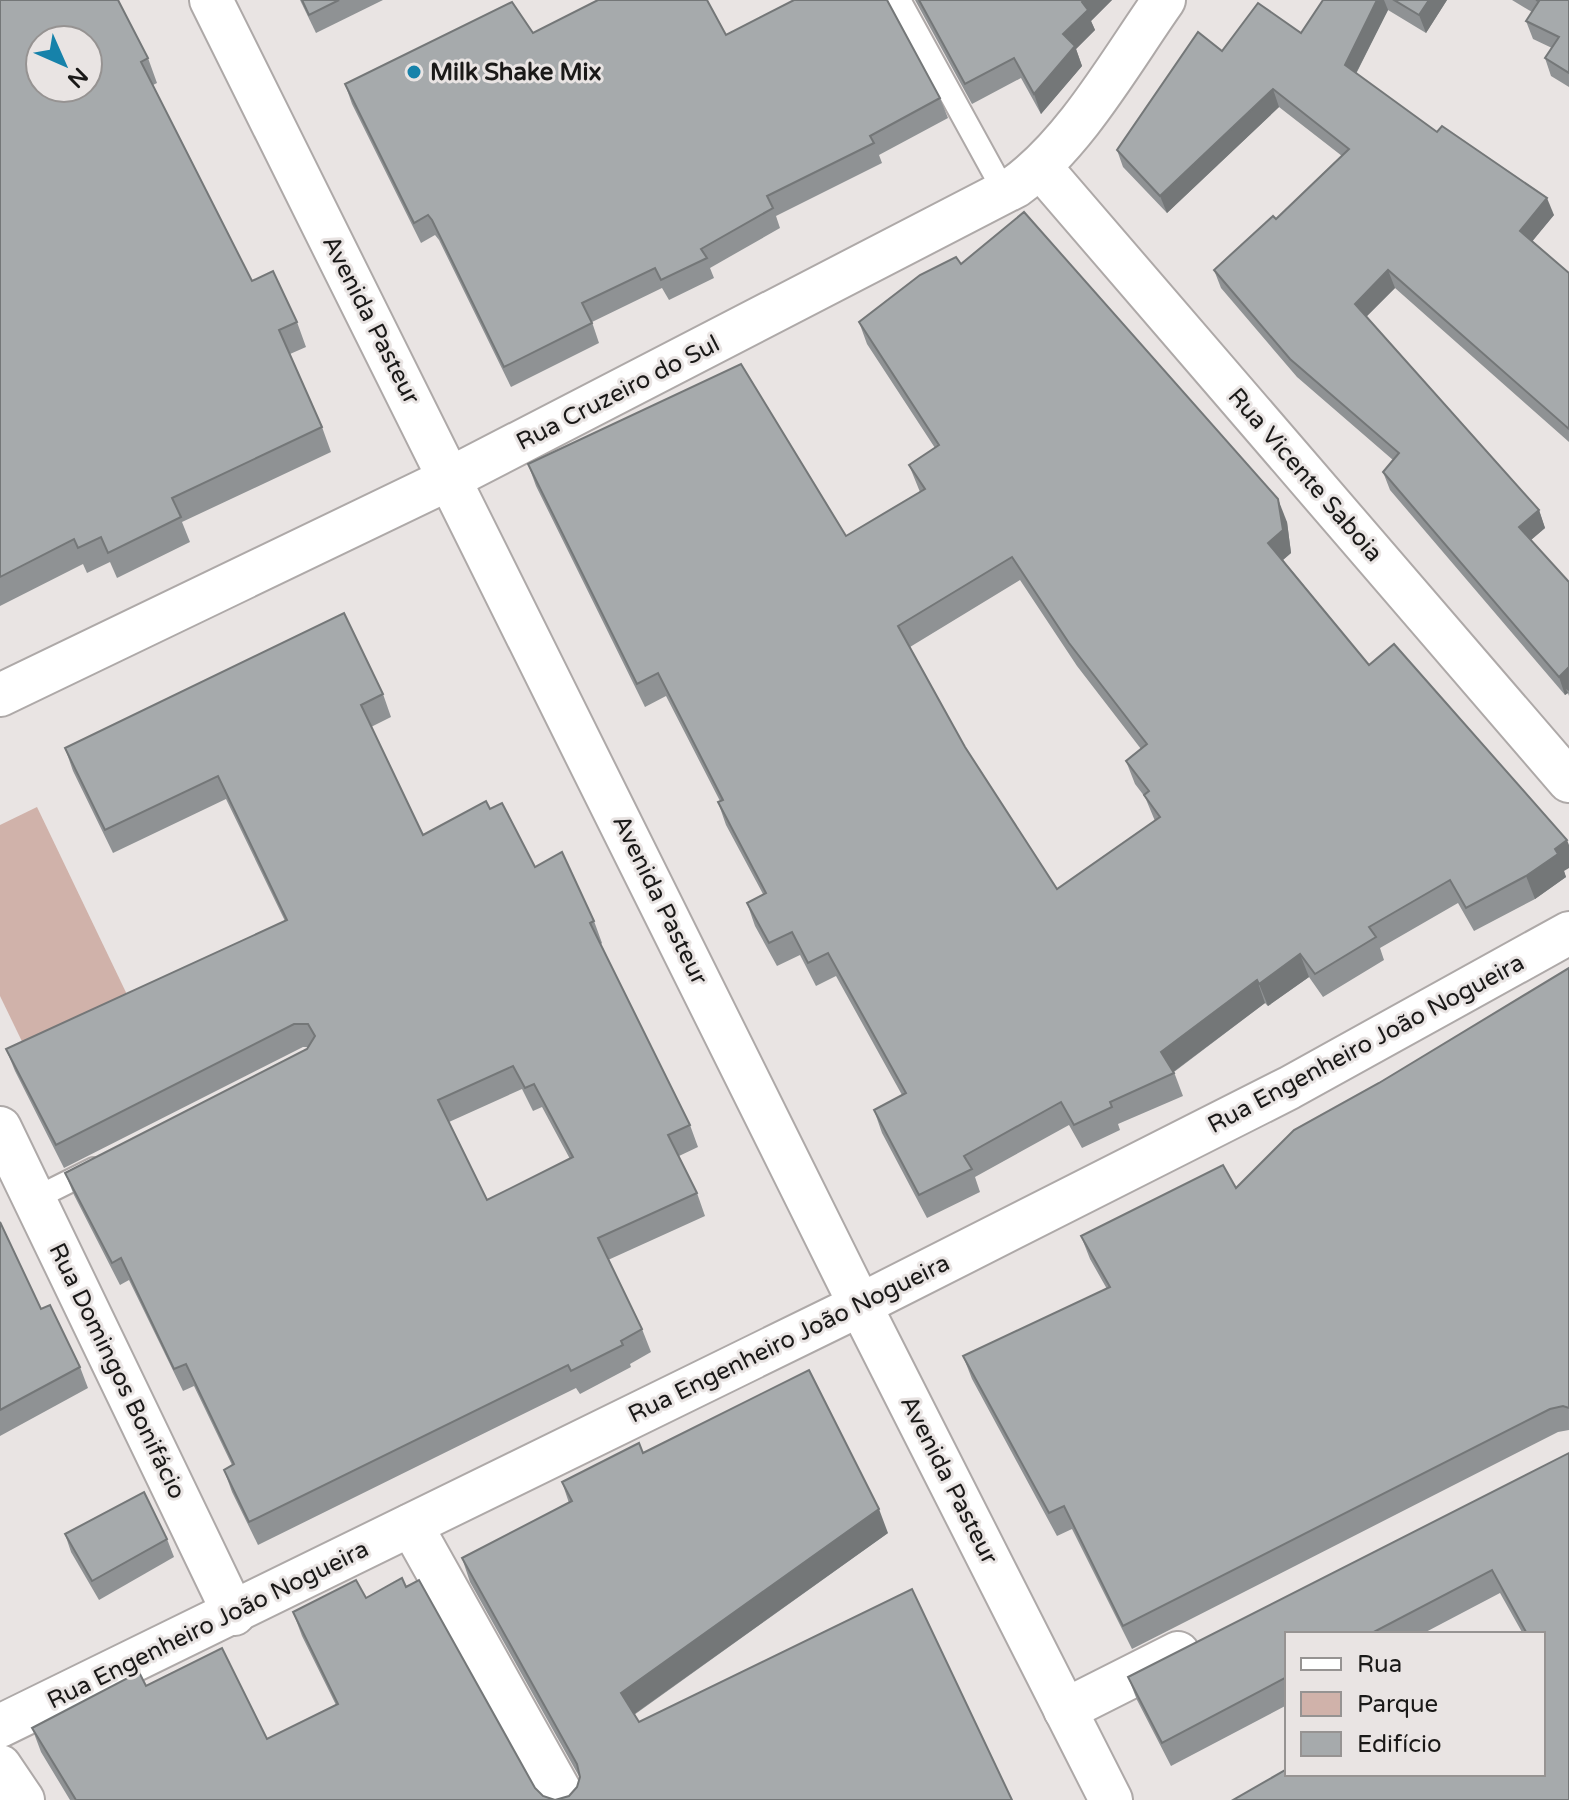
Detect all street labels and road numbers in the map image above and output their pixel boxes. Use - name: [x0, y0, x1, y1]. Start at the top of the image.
- street label: Avenida Pasteur: [316, 231, 426, 410]
- street label: Rua Cruzeiro do Sul: [512, 329, 724, 457]
- street label: Rua Vicente Saboia: [1222, 382, 1388, 568]
- street label: Avenida Pasteur: [606, 810, 714, 990]
- street label: Rua Engenheiro João Nogueira: [1203, 948, 1529, 1140]
- street label: Rua Domingos Bonifácio: [42, 1238, 192, 1504]
- street label: Rua Engenheiro João Nogueira: [624, 1248, 954, 1430]
- street label: Avenida Pasteur: [894, 1391, 1004, 1570]
- street label: Rua Engenheiro João Nogueira: [43, 1534, 373, 1716]

